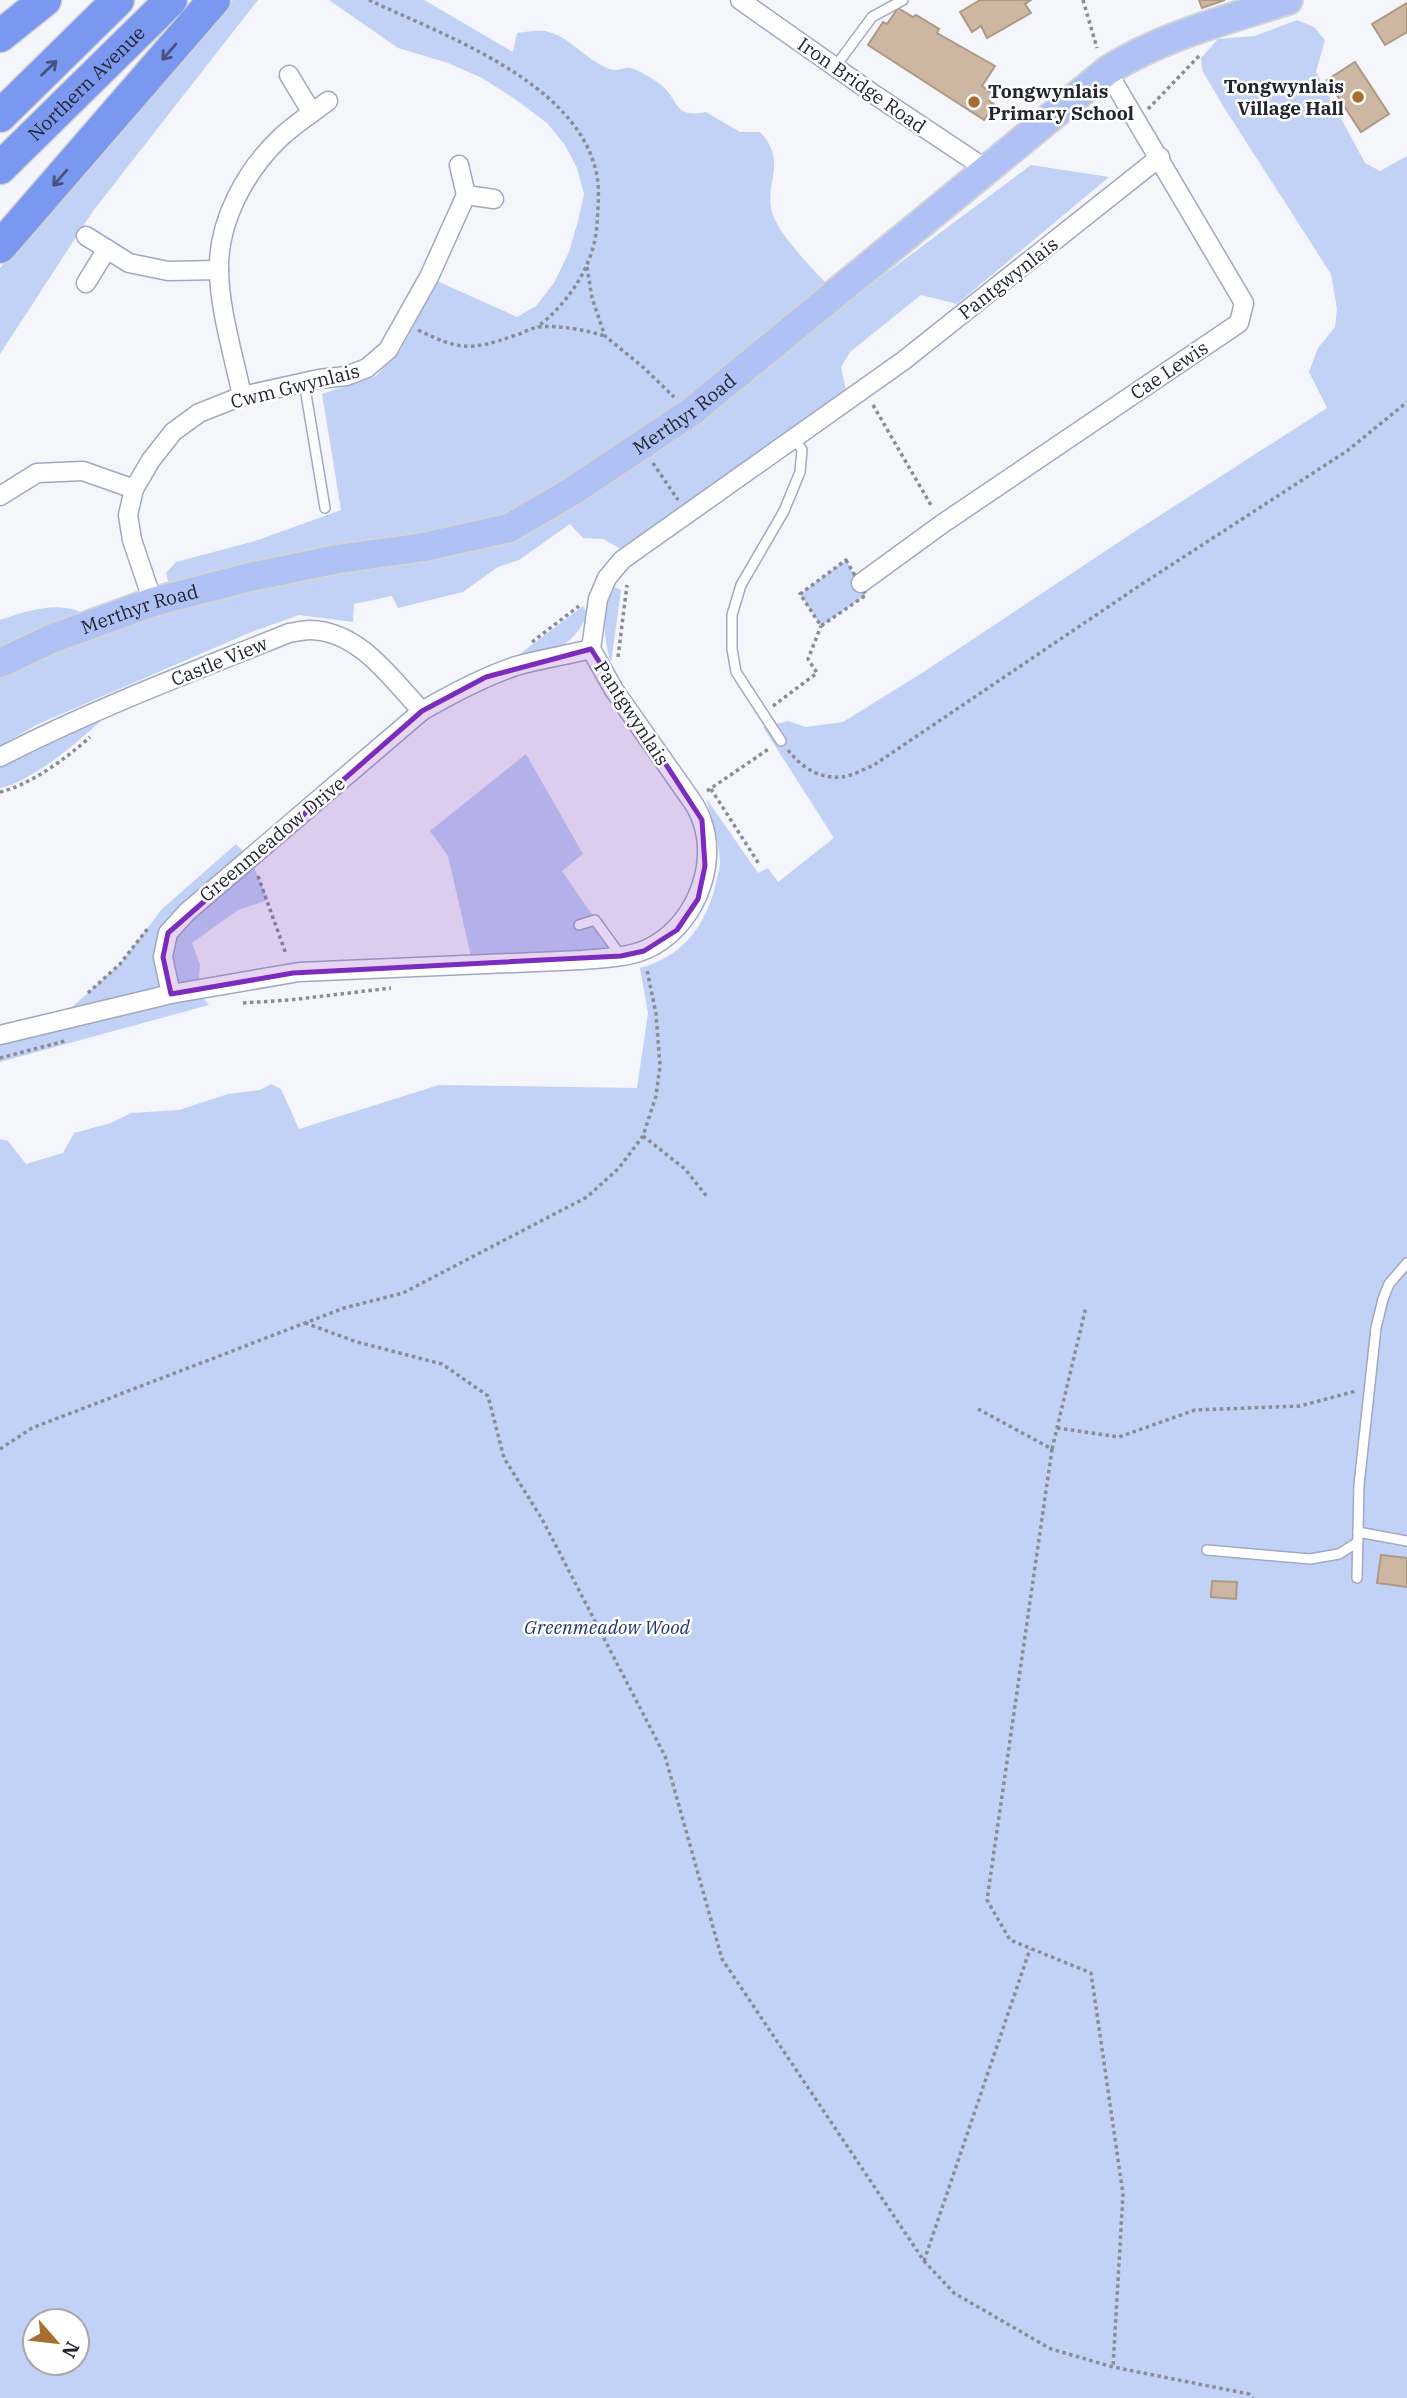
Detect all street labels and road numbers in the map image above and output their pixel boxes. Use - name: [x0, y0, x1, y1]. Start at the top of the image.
- street label: Northern Avenue: [23, 20, 150, 146]
- street label: Iron Bridge Road: [793, 32, 931, 138]
- street label: Pantgwynlais: [953, 232, 1063, 324]
- street label: Cae Lewis: [1126, 335, 1212, 405]
- street label: Cwm Gwynlais: [228, 358, 362, 414]
- street label: Merthyr Road: [628, 368, 741, 460]
- street label: Merthyr Road: [78, 579, 201, 639]
- street label: Castle View: [167, 631, 271, 691]
- street label: Pantgwynlais: [589, 656, 675, 770]
- street label: Greenmeadow Drive: [194, 771, 350, 907]

